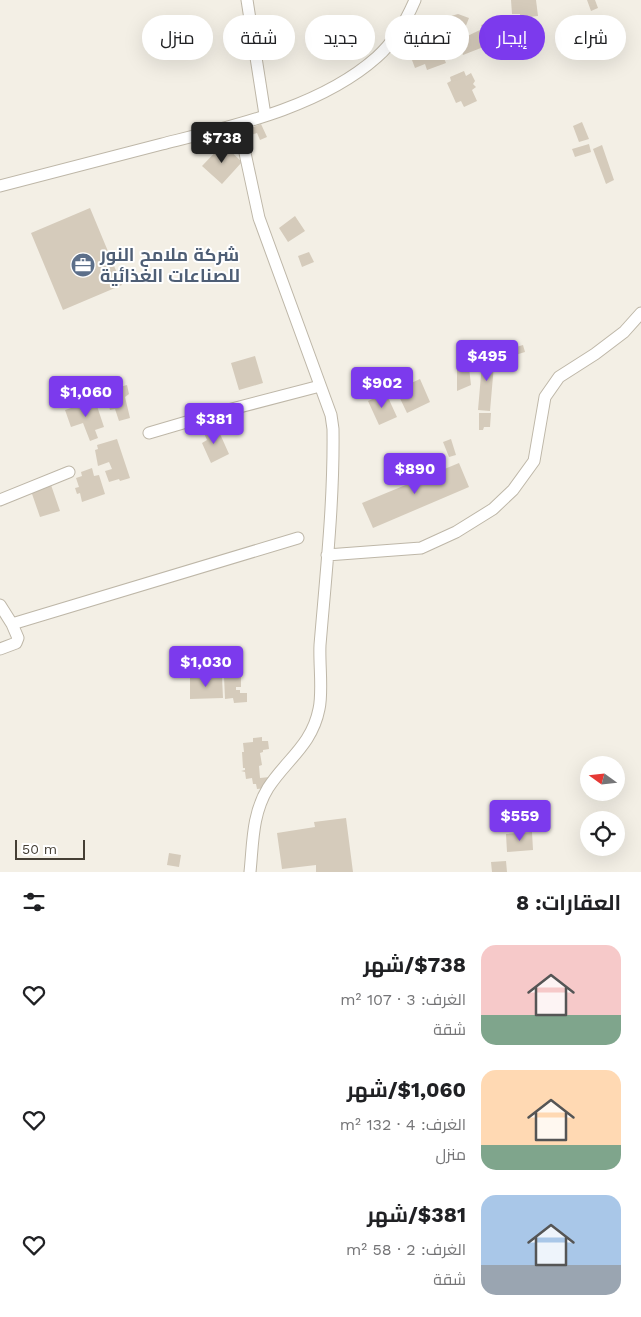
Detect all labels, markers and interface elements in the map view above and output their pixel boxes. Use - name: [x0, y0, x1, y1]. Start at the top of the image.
- chip: منزل: [142, 15, 213, 60]
- chip: شقة: [223, 15, 295, 60]
- chip: جديد: [305, 15, 375, 60]
- chip: تصفية: [385, 15, 469, 60]
- chip: إيجار: [479, 15, 545, 60]
- chip: شراء: [555, 15, 626, 60]
- pin: $738: [192, 121, 252, 164]
- text: $738: [202, 128, 242, 147]
- place label: شركة ملامح النور للصناعات الغذائية: [99, 244, 240, 286]
- office icon: شركة ملامح النور للصناعات الغذائية: [70, 252, 96, 278]
- pin: $495: [457, 340, 517, 382]
- text: $495: [467, 346, 507, 365]
- pin: $902: [352, 366, 412, 409]
- text: $902: [362, 373, 402, 392]
- pin: $1,060: [45, 376, 127, 418]
- text: $1,060: [60, 382, 112, 401]
- pin: $381: [184, 402, 244, 445]
- text: $381: [196, 409, 232, 428]
- pin: $890: [385, 452, 445, 495]
- text: $890: [395, 459, 435, 478]
- pin: $1,030: [165, 646, 247, 688]
- text: $1,030: [180, 652, 232, 671]
- north arrow: [580, 756, 625, 801]
- map controls: [580, 756, 625, 856]
- pin: $559: [490, 800, 550, 842]
- text: $559: [501, 806, 539, 825]
- button: locate: [580, 811, 625, 856]
- scale bar: [15, 837, 85, 860]
- text: 50 m: [22, 841, 57, 857]
- icon: filters: [20, 888, 48, 916]
- text: العقارات: 8: [516, 890, 621, 915]
- text: $738/شهر: [363, 952, 466, 977]
- icon: home: [521, 965, 581, 1025]
- icon: heart: [20, 981, 48, 1009]
- text: الغرف: 3 · 107 m²: [340, 990, 466, 1009]
- text: شقة: [433, 1020, 466, 1039]
- text: $1,060/شهر: [347, 1077, 466, 1102]
- icon: home: [521, 1090, 581, 1150]
- icon: heart: [20, 1106, 48, 1134]
- text: الغرف: 4 · 132 m²: [340, 1115, 466, 1134]
- text: منزل: [436, 1145, 466, 1164]
- text: $381/شهر: [367, 1202, 466, 1227]
- icon: home: [521, 1215, 581, 1275]
- icon: heart: [20, 1231, 48, 1259]
- text: الغرف: 2 · 58 m²: [346, 1240, 466, 1259]
- text: شقة: [433, 1270, 466, 1289]

